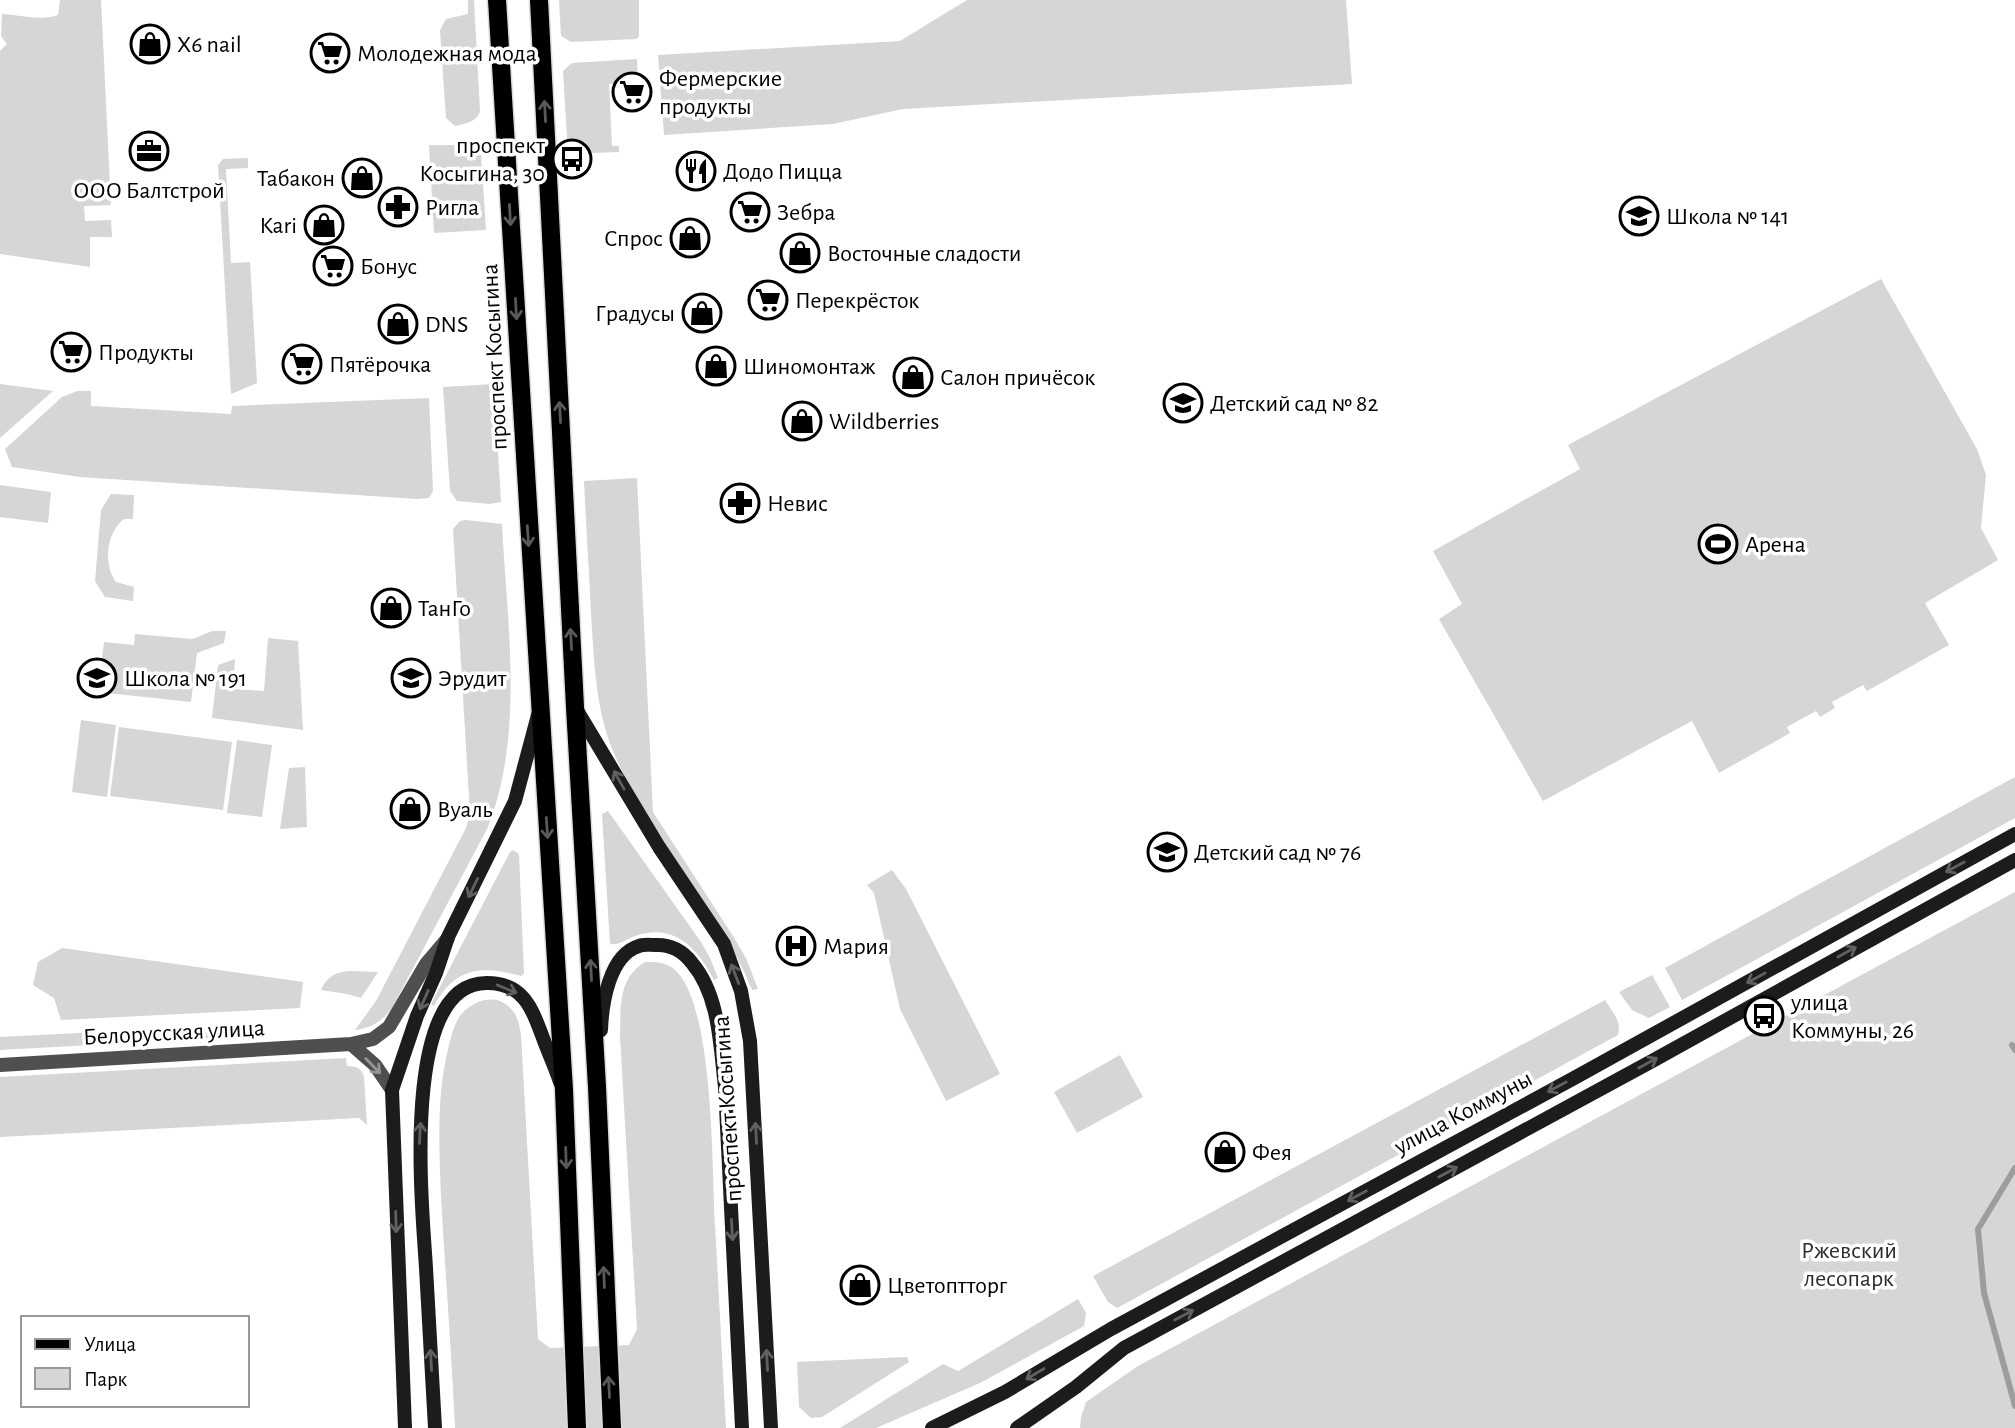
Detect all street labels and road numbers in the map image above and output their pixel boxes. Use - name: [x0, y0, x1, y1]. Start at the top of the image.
- street label: проспект Косыгина: [478, 263, 512, 451]
- street label: проспект Косыгина: [710, 1015, 746, 1203]
- street label: Белорусская улица: [83, 1016, 266, 1050]
- street label: улица Коммуны: [1390, 1066, 1536, 1160]

